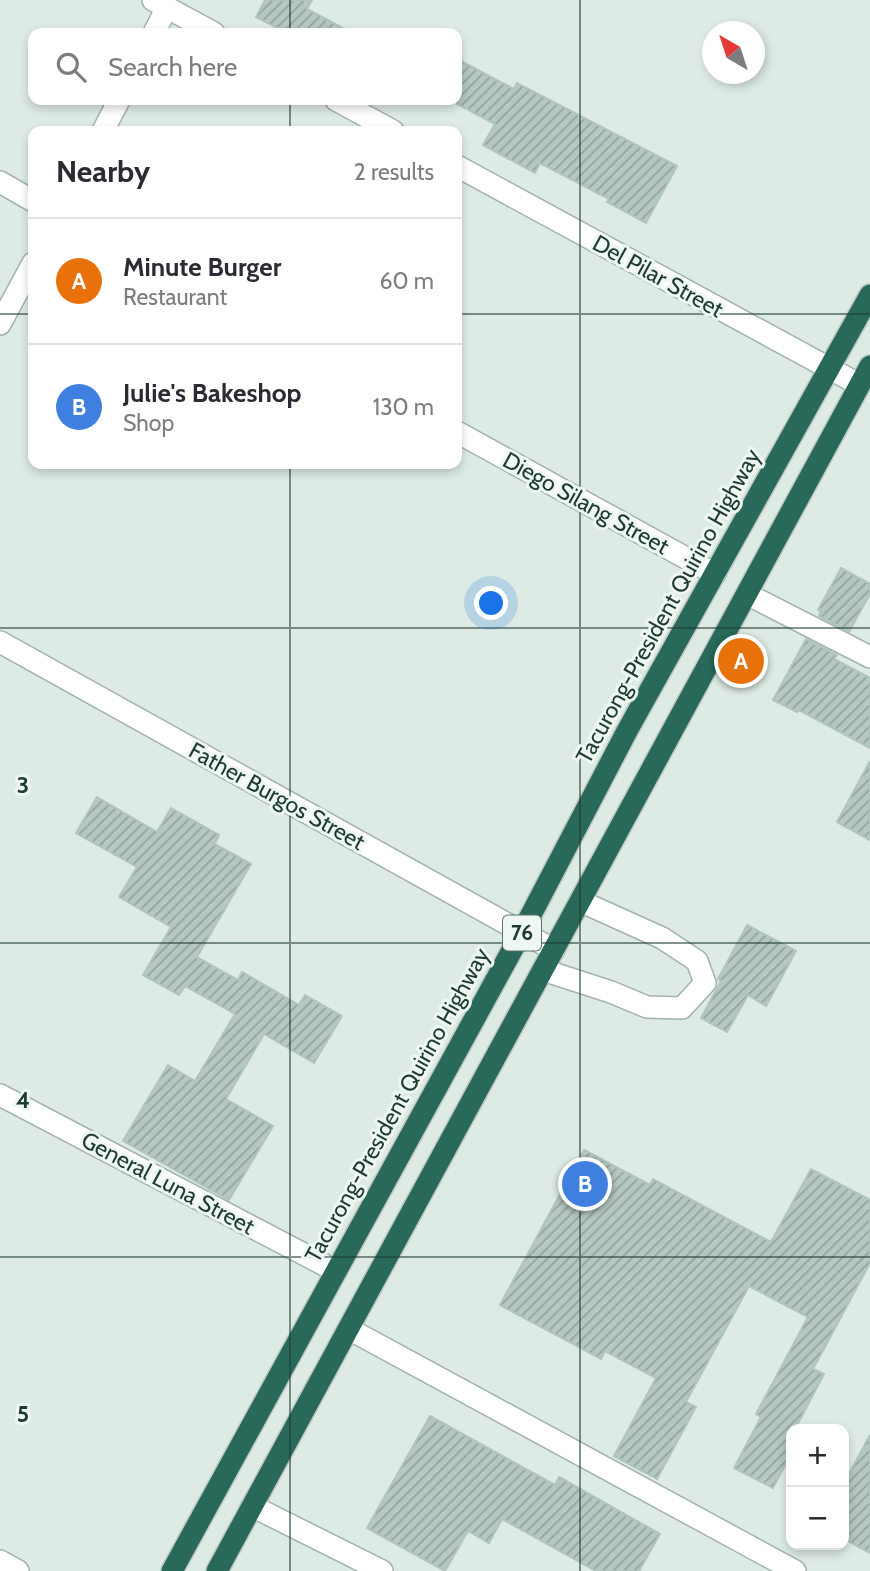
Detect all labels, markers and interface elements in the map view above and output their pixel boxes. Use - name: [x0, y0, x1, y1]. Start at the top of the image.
- north arrow: [702, 21, 765, 84]
- search box: [28, 28, 462, 105]
- icon: search: [52, 48, 90, 86]
- text: Search here: [108, 51, 237, 83]
- text: Nearby: [56, 153, 150, 190]
- text: 2 results: [354, 158, 434, 186]
- street label: Del Pilar Street: [588, 229, 728, 323]
- text: Minute Burger: [123, 251, 281, 283]
- text: A: [72, 267, 86, 295]
- text: 60 m: [380, 267, 434, 295]
- text: Restaurant: [123, 283, 227, 311]
- text: Julie's Bakeshop: [123, 377, 302, 409]
- text: B: [72, 393, 86, 421]
- text: 130 m: [373, 393, 434, 421]
- text: Shop: [123, 409, 174, 437]
- street label: Tacurong-President Quirino Highway: [570, 444, 767, 768]
- street label: Diego Silang Street: [498, 446, 674, 560]
- your location: [474, 586, 508, 620]
- pin: A: [718, 635, 764, 687]
- street label: Father Burgos Street: [184, 736, 370, 856]
- text: 3: [17, 771, 29, 799]
- road number: 76: [503, 916, 541, 950]
- street label: Tacurong-President Quirino Highway: [299, 943, 496, 1267]
- text: 4: [16, 1086, 30, 1114]
- street label: General Luna Street: [77, 1126, 260, 1241]
- pin: B: [562, 1158, 608, 1210]
- text: 5: [17, 1400, 29, 1428]
- map controls: [786, 1424, 849, 1550]
- button: +: [786, 1424, 849, 1487]
- button: −: [786, 1487, 849, 1550]

